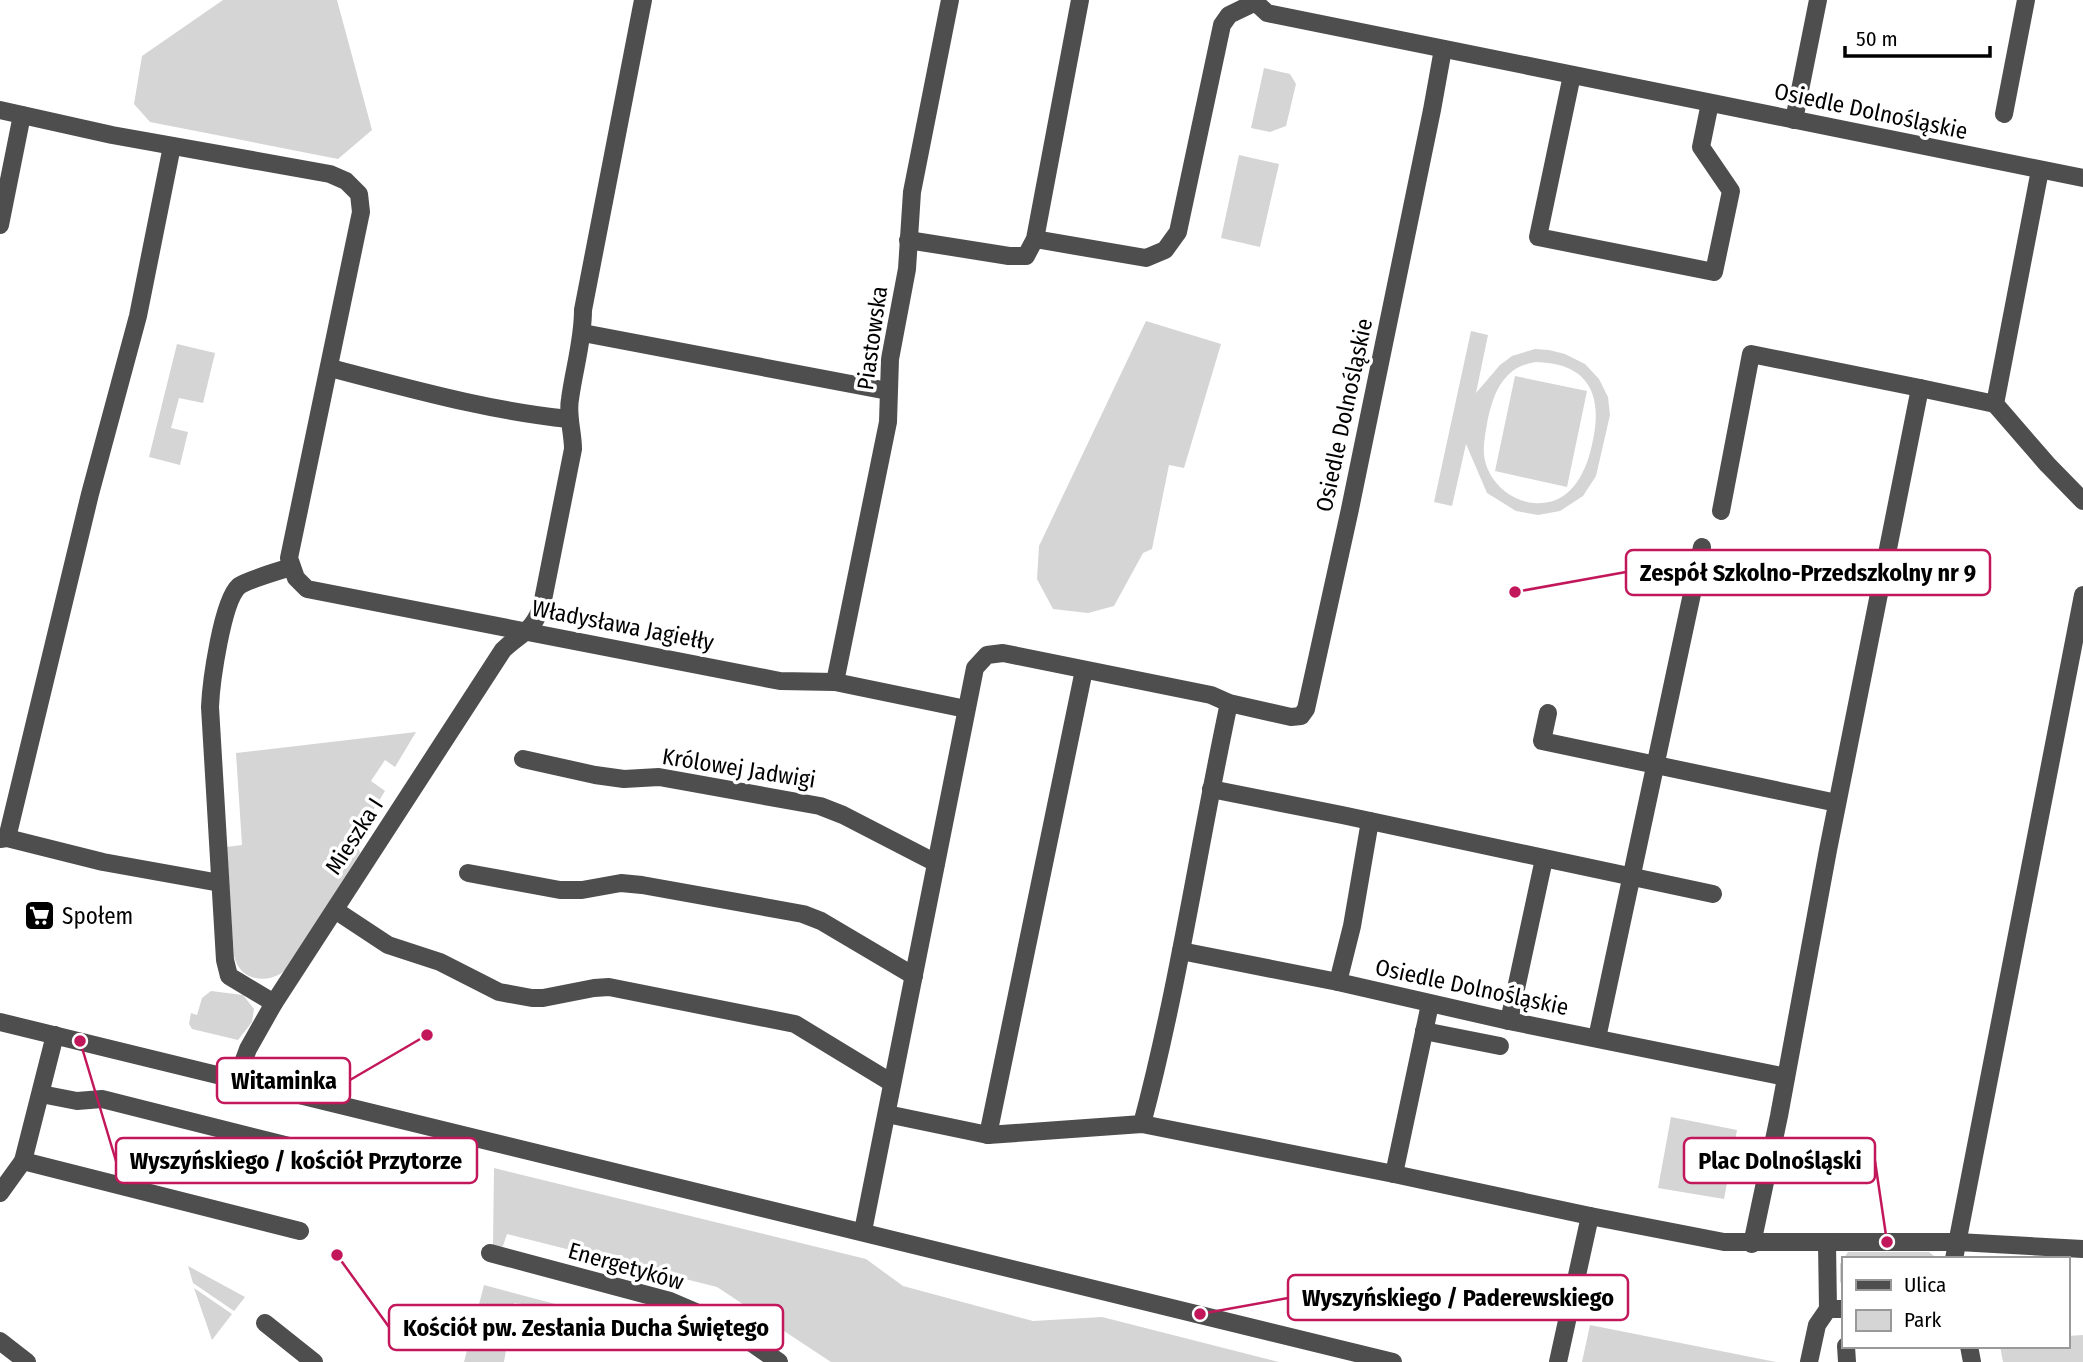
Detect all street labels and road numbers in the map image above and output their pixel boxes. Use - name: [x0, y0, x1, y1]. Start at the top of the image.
- street label: Osiedle Dolnośląskie: [1772, 77, 1970, 145]
- street label: Piastowska: [851, 284, 893, 392]
- street label: Osiedle Dolnośląskie: [1310, 316, 1378, 514]
- street label: Władysława Jagiełły: [530, 594, 717, 657]
- street label: Królowej Jadwigi: [660, 742, 818, 794]
- street label: Mieszka I: [319, 793, 389, 879]
- street label: Osiedle Dolnośląskie: [1373, 953, 1571, 1021]
- street label: Energetyków: [565, 1236, 687, 1296]

